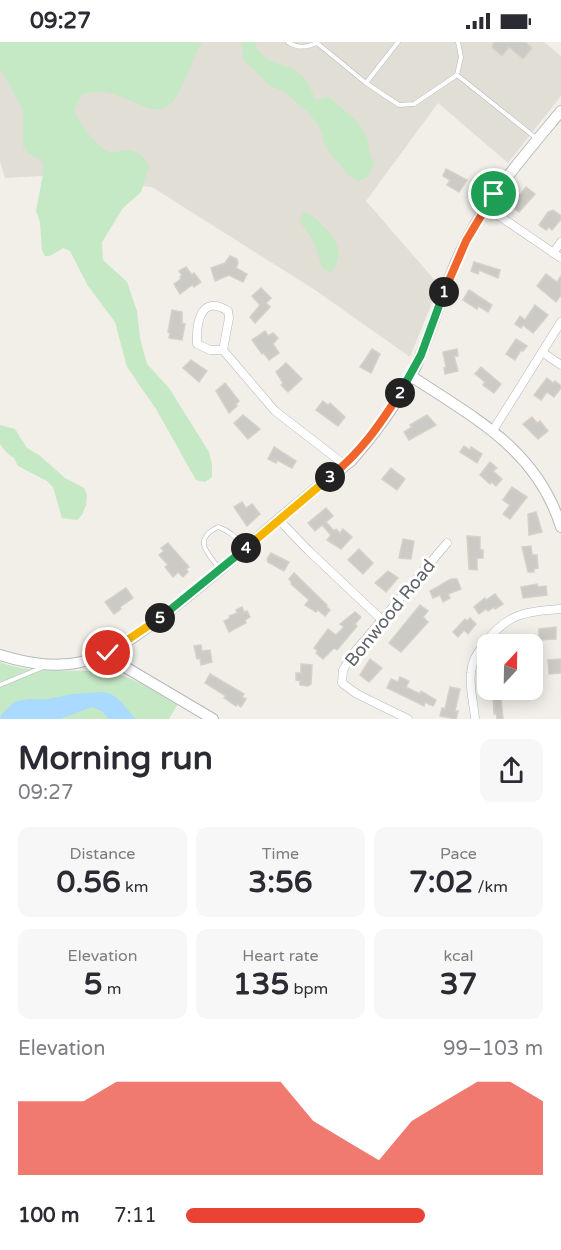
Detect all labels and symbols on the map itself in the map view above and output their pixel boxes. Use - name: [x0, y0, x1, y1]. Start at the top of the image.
- pin: [468, 168, 519, 219]
- pin: 1: [429, 277, 459, 307]
- pin: 2: [385, 378, 415, 408]
- pin: 3: [315, 462, 345, 492]
- pin: 4: [231, 533, 261, 563]
- street label: Bonwood Road: [340, 555, 440, 671]
- pin: 5: [145, 603, 175, 633]
- pin: [82, 627, 133, 678]
- north arrow: [477, 634, 543, 700]

